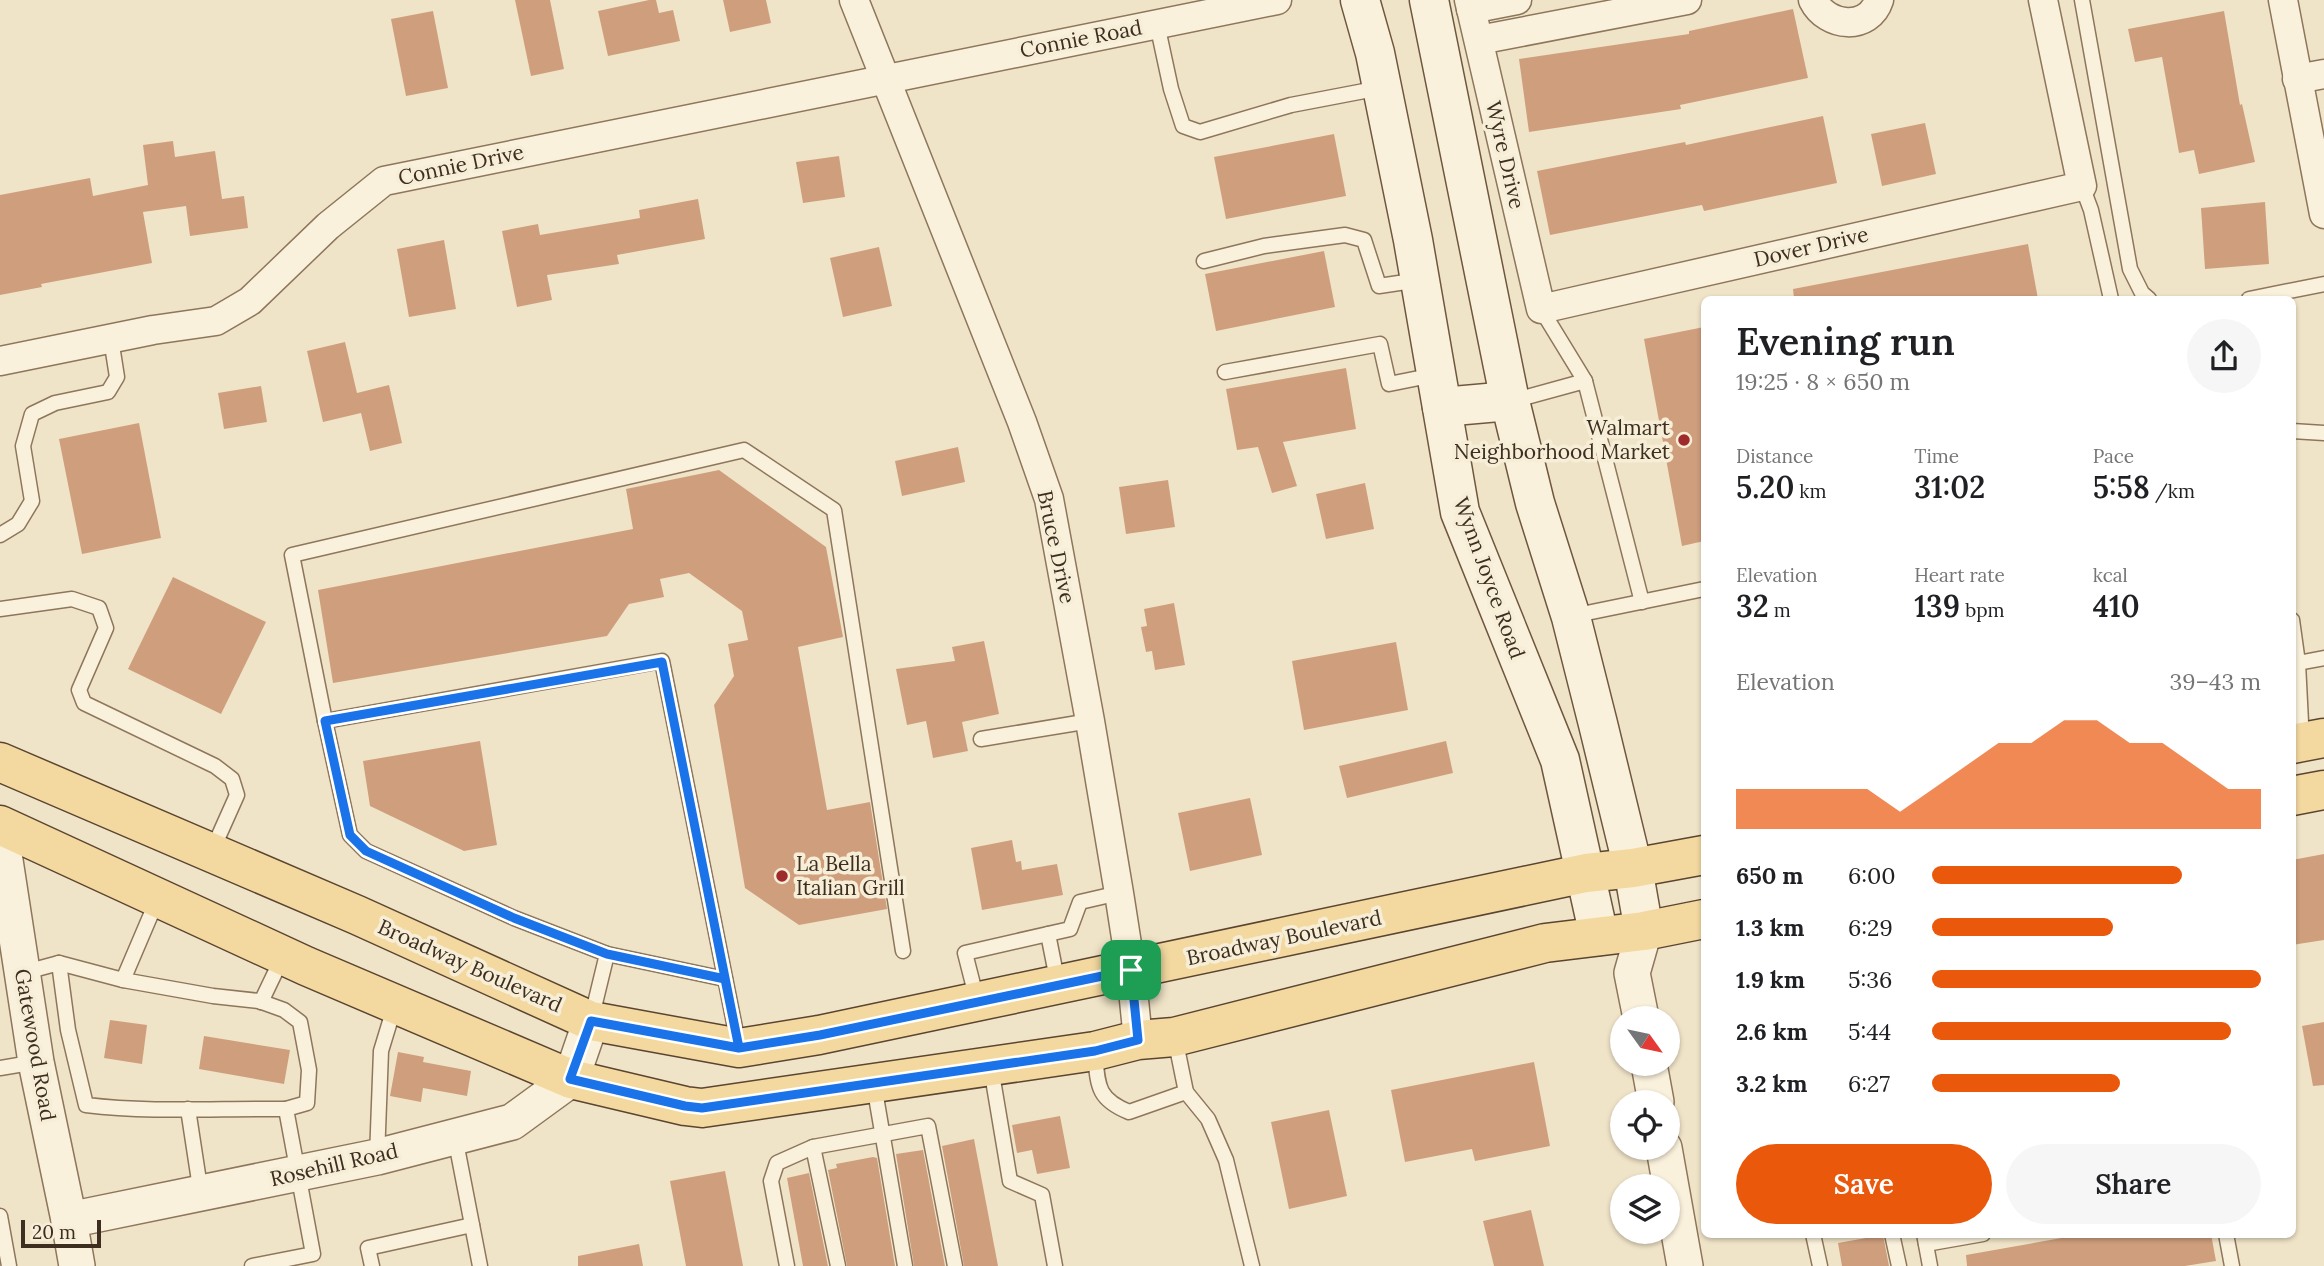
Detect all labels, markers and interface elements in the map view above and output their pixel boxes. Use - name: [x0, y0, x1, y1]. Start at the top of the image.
- street label: Connie Road: [1017, 13, 1144, 64]
- street label: Wyre Drive: [1480, 98, 1531, 212]
- street label: Connie Drive: [396, 138, 526, 191]
- street label: Dover Drive: [1751, 220, 1871, 273]
- text: Evening run: [1736, 317, 1955, 365]
- button: share: [2187, 319, 2261, 393]
- text: 19:25 · 8 × 650 m: [1736, 367, 1910, 396]
- place label: Walmart Neighborhood Market: [1454, 414, 1671, 465]
- marker: Walmart Neighborhood Market: [1676, 432, 1692, 448]
- text: Distance: [1736, 444, 1813, 468]
- text: Time: [1914, 444, 1959, 468]
- text: Pace: [2093, 444, 2134, 468]
- text: 5.20: [1736, 468, 1794, 506]
- text: 31:02: [1914, 468, 1985, 506]
- text: 5:58: [2093, 468, 2150, 506]
- text: km: [1794, 479, 1827, 503]
- text: /km: [2150, 479, 2195, 503]
- street label: Bruce Drive: [1031, 488, 1082, 606]
- street label: Wynn Joyce Road: [1448, 493, 1531, 662]
- text: Elevation: [1736, 563, 1818, 587]
- text: Heart rate: [1914, 563, 2005, 587]
- text: kcal: [2093, 563, 2128, 587]
- text: 32: [1736, 587, 1769, 625]
- text: 139: [1914, 587, 1960, 625]
- text: 410: [2093, 587, 2140, 625]
- text: m: [1769, 598, 1791, 622]
- text: bpm: [1960, 598, 2005, 622]
- text: Elevation: [1736, 667, 1835, 696]
- text: 39–43 m: [2169, 667, 2261, 696]
- place label: La Bella Italian Grill: [796, 850, 905, 901]
- text: 650 m: [1736, 861, 1803, 890]
- text: 6:00: [1848, 861, 1896, 890]
- marker: La Bella Italian Grill: [774, 868, 790, 884]
- street label: Broadway Boulevard: [1184, 904, 1384, 971]
- street label: Broadway Boulevard: [374, 913, 567, 1018]
- text: 1.3 km: [1736, 913, 1804, 942]
- text: 6:29: [1848, 913, 1893, 942]
- pin: [1101, 940, 1161, 1000]
- icon: arrive: [1112, 951, 1150, 989]
- text: 1.9 km: [1736, 965, 1805, 994]
- text: 5:36: [1848, 965, 1892, 994]
- street label: Gatewood Road: [9, 967, 62, 1123]
- north arrow: [1610, 1006, 1680, 1076]
- map controls: [1610, 1006, 1680, 1244]
- text: 2.6 km: [1736, 1017, 1808, 1046]
- text: 5:44: [1848, 1017, 1891, 1046]
- text: 3.2 km: [1736, 1069, 1807, 1098]
- text: 6:27: [1848, 1069, 1890, 1098]
- button: locate: [1610, 1090, 1680, 1160]
- street label: Rosehill Road: [267, 1137, 401, 1192]
- button: Save: [1736, 1144, 1992, 1224]
- button: Share: [2006, 1144, 2261, 1224]
- button: layers: [1610, 1174, 1680, 1244]
- scale bar: [21, 1217, 102, 1249]
- text: 20 m: [32, 1220, 76, 1244]

